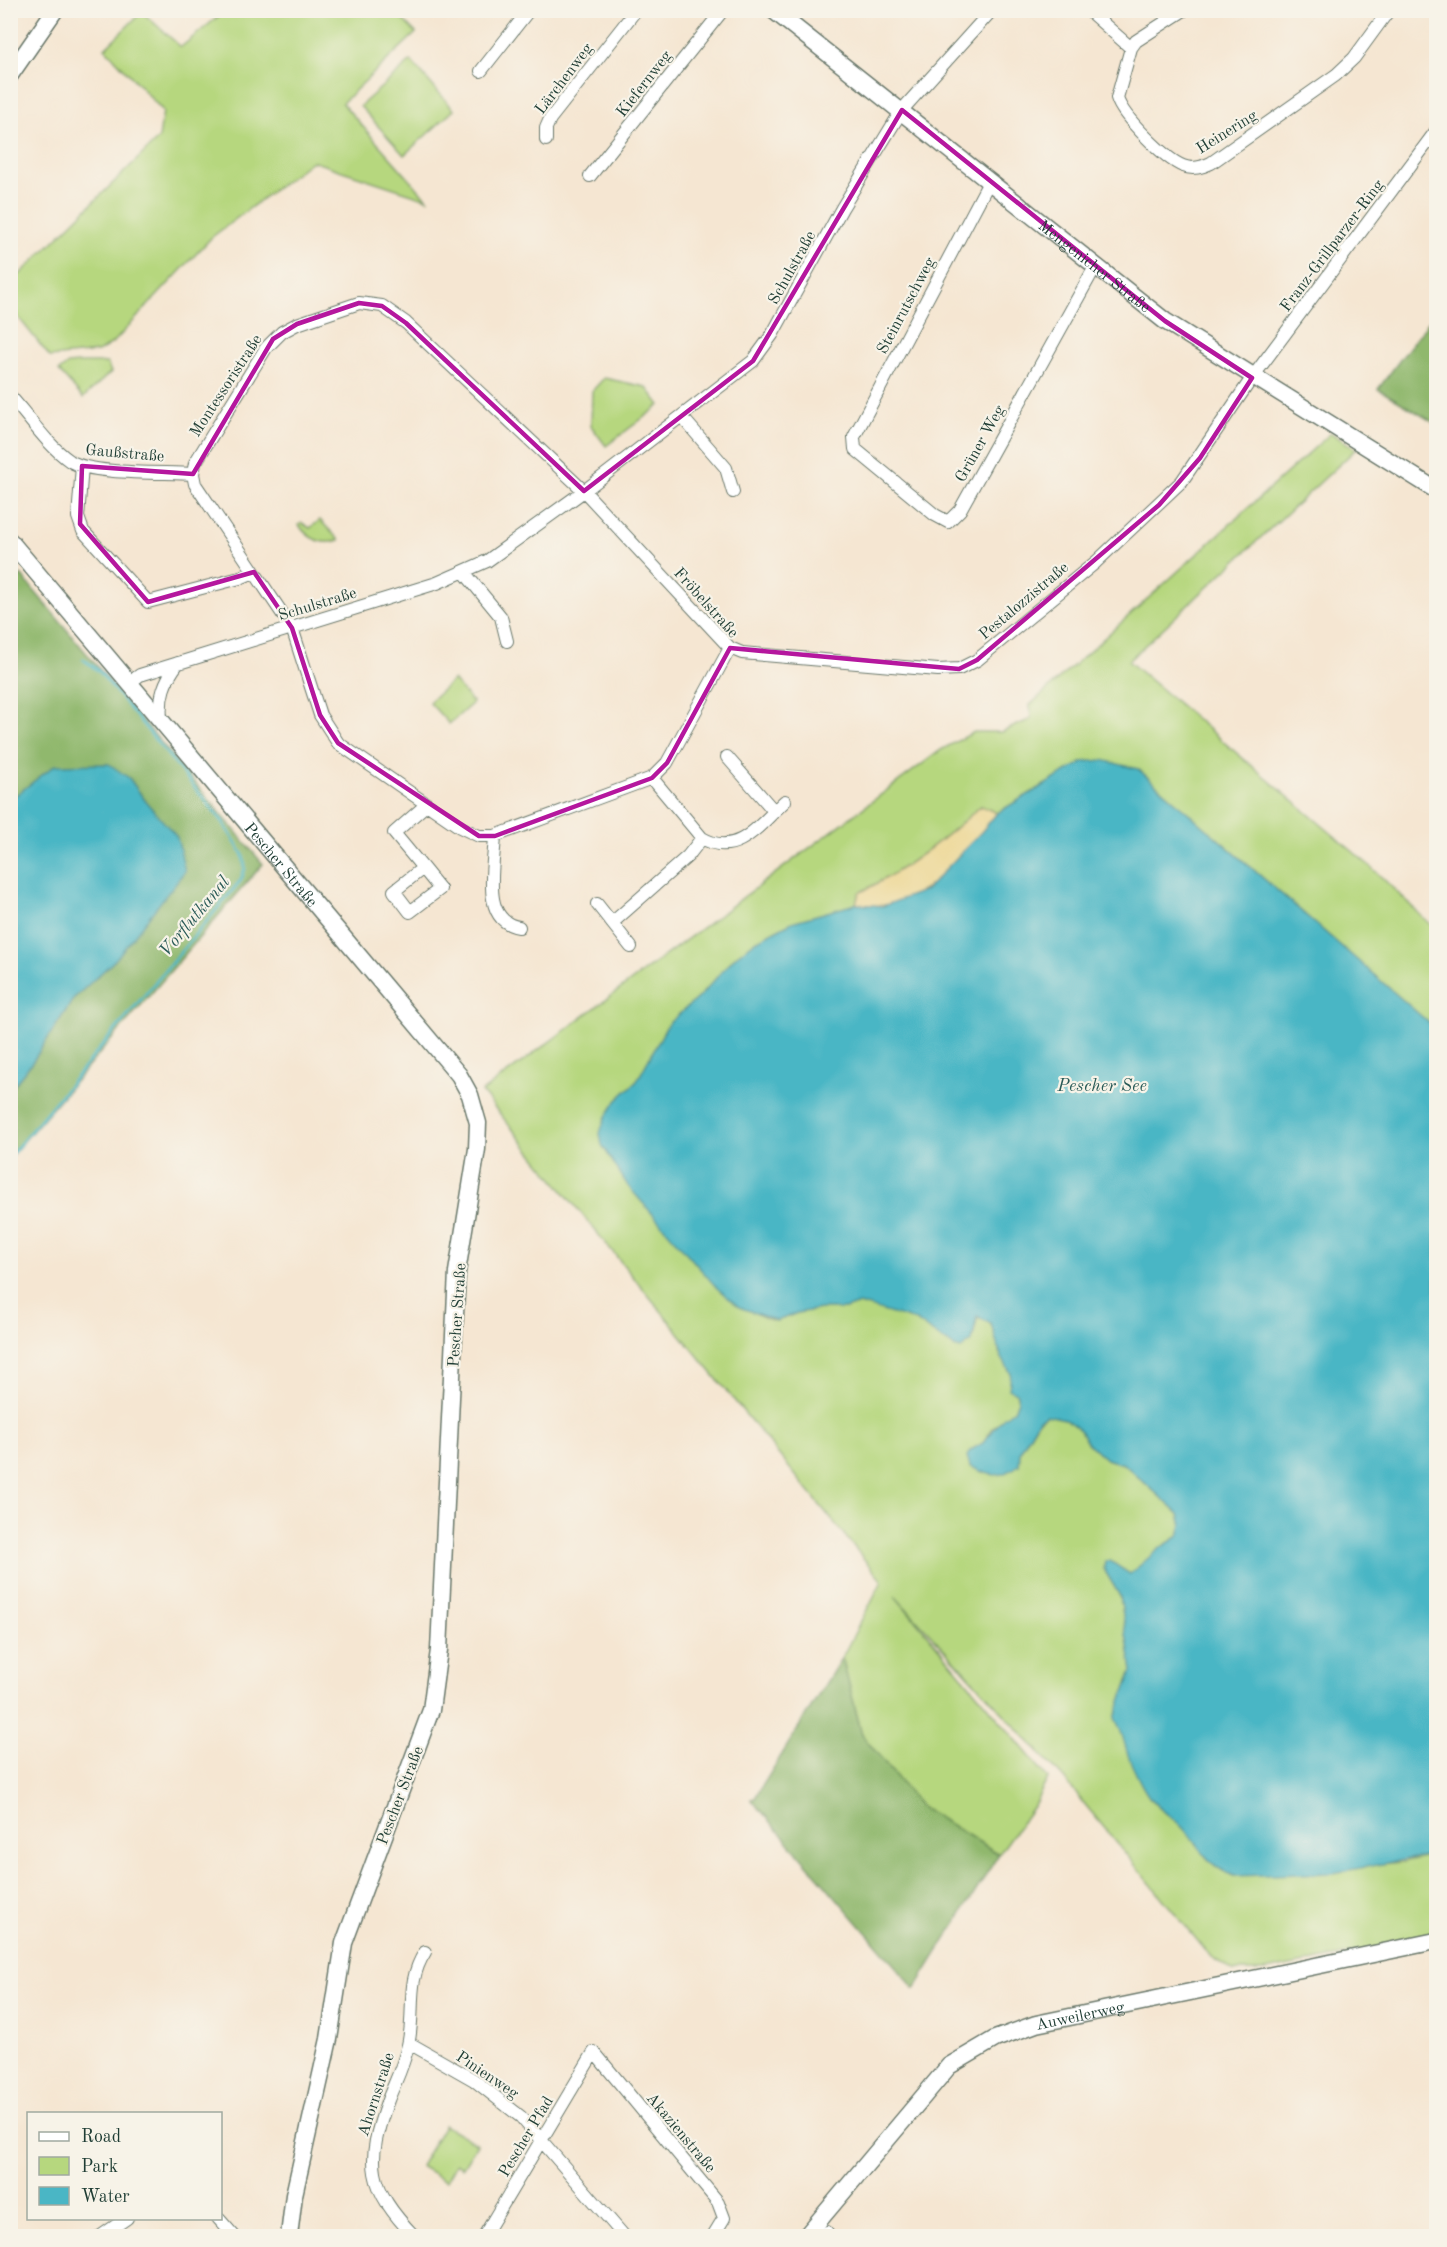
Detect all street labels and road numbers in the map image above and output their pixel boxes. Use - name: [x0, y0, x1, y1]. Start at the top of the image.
- street label: Lärchenweg: [533, 40, 597, 118]
- street label: Kiefernweg: [614, 48, 676, 120]
- street label: Heinering: [1194, 108, 1261, 158]
- street label: Franz-Grillparzer-Ring: [1278, 177, 1388, 315]
- street label: Mengenicher Straße: [1035, 218, 1153, 316]
- street label: Schulstraße: [766, 229, 819, 307]
- street label: Steinrutschweg: [875, 255, 939, 357]
- street label: Montessoristraße: [188, 332, 266, 440]
- street label: Grüner Weg: [953, 403, 1009, 485]
- street label: Gaußstraße: [85, 443, 165, 465]
- street label: Pestalozzistraße: [977, 560, 1072, 643]
- street label: Fröbelstraße: [670, 565, 741, 641]
- street label: Schulstraße: [276, 585, 359, 624]
- street label: Pescher Straße: [240, 820, 320, 910]
- street label: Pescher Straße: [446, 1263, 470, 1368]
- street label: Pescher Straße: [375, 1744, 427, 1847]
- street label: Auweilerweg: [1035, 2000, 1126, 2034]
- street label: Pinienweg: [453, 2049, 521, 2103]
- street label: Ahornstraße: [356, 2051, 398, 2138]
- street label: Akazienstraße: [643, 2090, 718, 2176]
- street label: Pescher Pfad: [496, 2094, 557, 2180]

